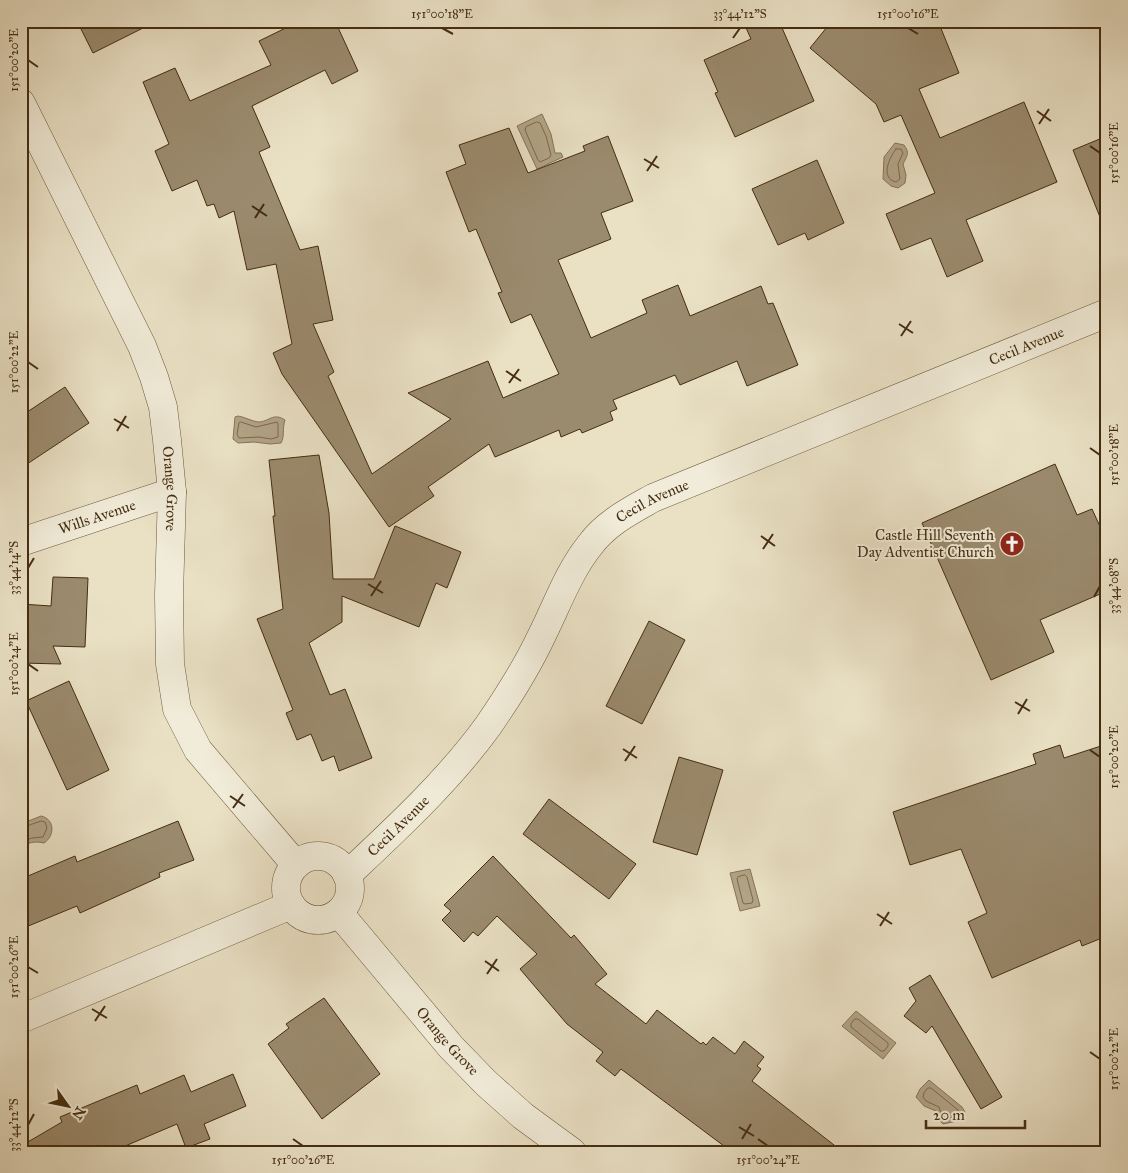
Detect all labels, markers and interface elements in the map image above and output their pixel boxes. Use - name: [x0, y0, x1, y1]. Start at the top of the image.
- text: 151°00'18"E: [411, 7, 473, 21]
- text: 33°44'12"S: [713, 7, 767, 21]
- text: 151°00'16"E: [877, 7, 939, 21]
- text: 151°00'20"E: [7, 28, 21, 92]
- text: 151°00'16"E: [1107, 122, 1121, 184]
- street label: Cecil Avenue: [986, 323, 1066, 369]
- text: 151°00'22"E: [7, 330, 21, 393]
- text: 151°00'18"E: [1107, 424, 1121, 486]
- street label: Orange Grove: [159, 445, 181, 531]
- street label: Cecil Avenue: [612, 475, 691, 527]
- street label: Wills Avenue: [56, 496, 138, 538]
- place label: Castle Hill Seventh Day Adventist Church: [857, 526, 995, 561]
- church icon: Castle Hill Seventh Day Adventist Church: [999, 531, 1025, 557]
- text: 33°44'14"S: [7, 541, 21, 595]
- text: 33°44'08"S: [1107, 558, 1121, 614]
- text: 151°00'24"E: [7, 632, 21, 696]
- text: 151°00'20"E: [1107, 725, 1121, 789]
- street label: Cecil Avenue: [364, 792, 433, 860]
- text: 151°00'26"E: [7, 935, 21, 998]
- street label: Orange Grove: [412, 1003, 483, 1079]
- text: 151°00'22"E: [1107, 1027, 1121, 1090]
- north arrow: [42, 1080, 92, 1130]
- text: 33°44'12"S: [7, 1098, 21, 1152]
- scale bar: [926, 1098, 1024, 1130]
- text: N: [68, 1103, 89, 1123]
- text: 20 m: [933, 1106, 965, 1124]
- text: 151°00'26"E: [272, 1153, 335, 1167]
- text: 151°00'24"E: [736, 1153, 800, 1167]

